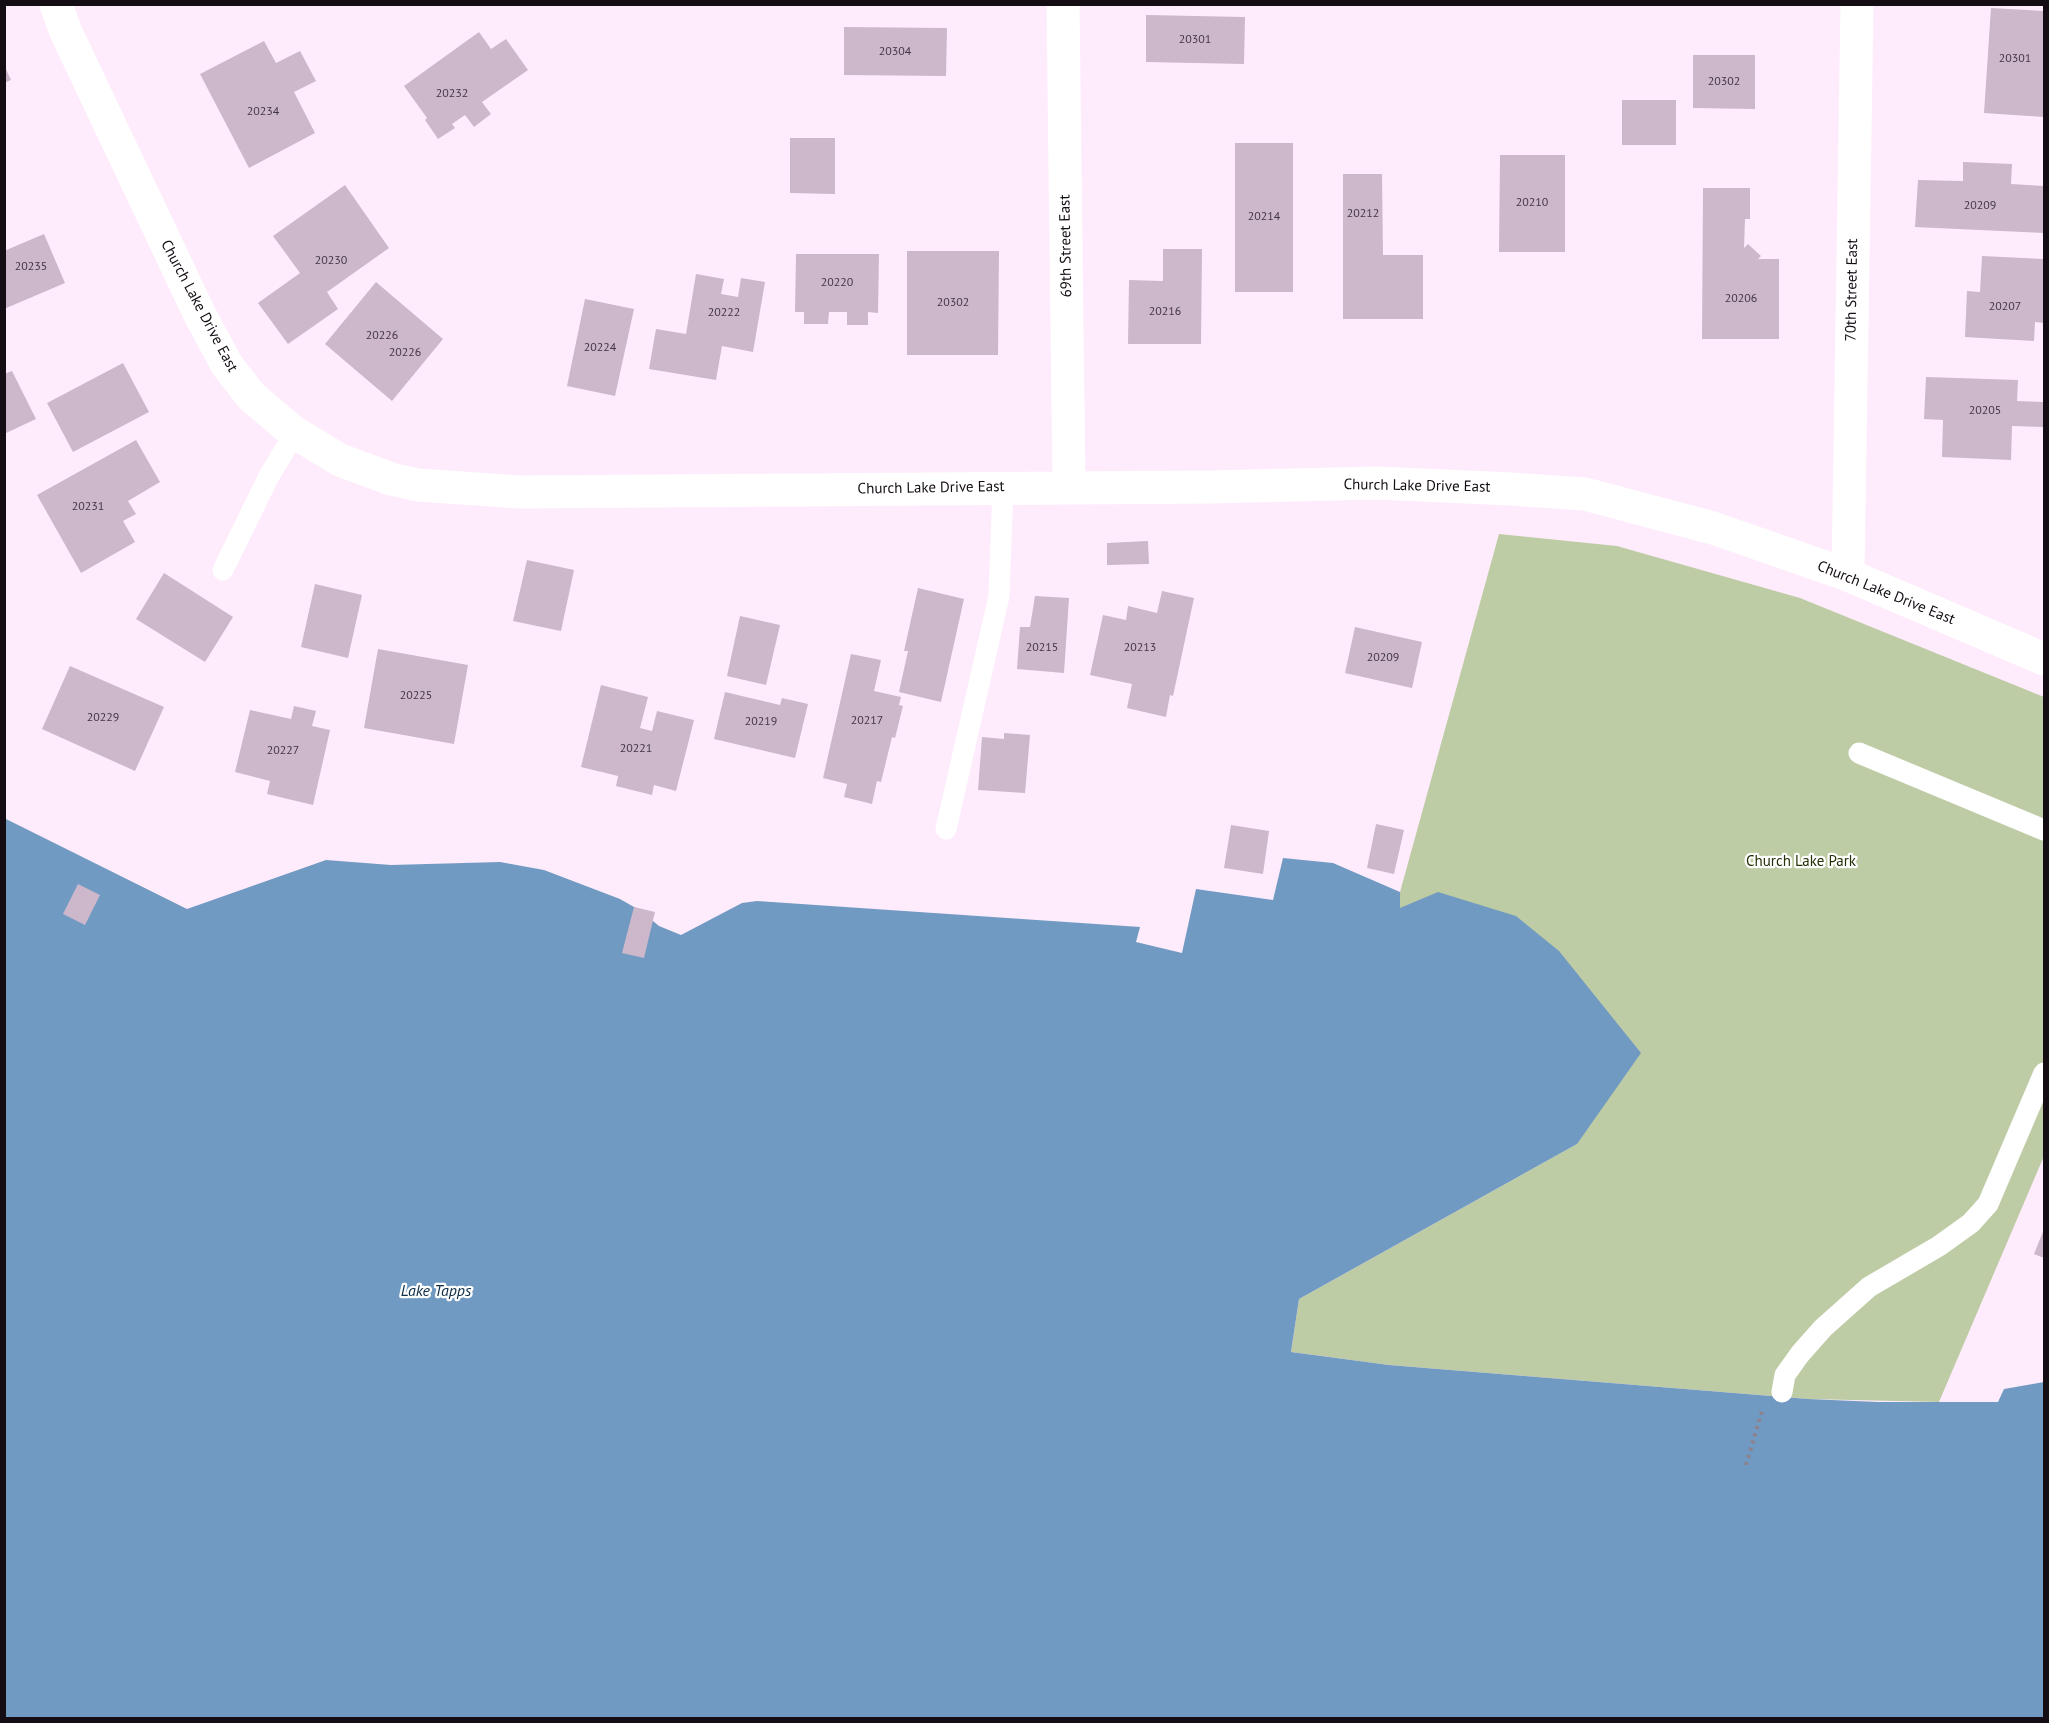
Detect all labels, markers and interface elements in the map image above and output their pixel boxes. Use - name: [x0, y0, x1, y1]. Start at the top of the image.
- house number: 20301: [1179, 33, 1211, 47]
- house number: 20304: [879, 45, 911, 59]
- house number: 20301: [1999, 52, 2031, 66]
- house number: 20302: [1708, 75, 1740, 89]
- house number: 20232: [436, 87, 468, 101]
- house number: 20234: [247, 105, 279, 119]
- street label: 69th Street East: [1056, 194, 1076, 298]
- house number: 20210: [1516, 196, 1548, 210]
- house number: 20209: [1964, 199, 1996, 213]
- house number: 20212: [1347, 207, 1379, 221]
- house number: 20214: [1248, 210, 1280, 224]
- street label: Church Lake Drive East: [157, 237, 241, 375]
- street label: 70th Street East: [1842, 238, 1862, 342]
- house number: 20230: [315, 254, 347, 268]
- house number: 20235: [15, 260, 47, 274]
- house number: 20220: [821, 276, 853, 290]
- house number: 20206: [1725, 292, 1757, 306]
- house number: 20302: [937, 296, 969, 310]
- house number: 20207: [1989, 300, 2021, 314]
- house number: 20216: [1149, 305, 1181, 319]
- house number: 20222: [708, 306, 740, 320]
- house number: 20226: [366, 329, 398, 343]
- house number: 20224: [584, 341, 616, 355]
- house number: 20226: [389, 346, 421, 360]
- house number: 20205: [1969, 404, 2001, 418]
- street label: Church Lake Drive East: [1343, 476, 1491, 496]
- street label: Church Lake Drive East: [857, 478, 1005, 498]
- house number: 20231: [72, 500, 104, 514]
- street label: Church Lake Drive East: [1815, 557, 1957, 629]
- house number: 20215: [1026, 641, 1058, 655]
- house number: 20213: [1124, 641, 1156, 655]
- house number: 20209: [1367, 651, 1399, 665]
- house number: 20225: [400, 689, 432, 703]
- house number: 20229: [87, 711, 119, 725]
- house number: 20217: [851, 714, 883, 728]
- house number: 20219: [745, 715, 777, 729]
- house number: 20221: [620, 742, 652, 756]
- house number: 20227: [267, 744, 299, 758]
- park label: Church Lake Park: [1746, 853, 1856, 871]
- water label: Lake Tapps: [401, 1281, 471, 1301]

